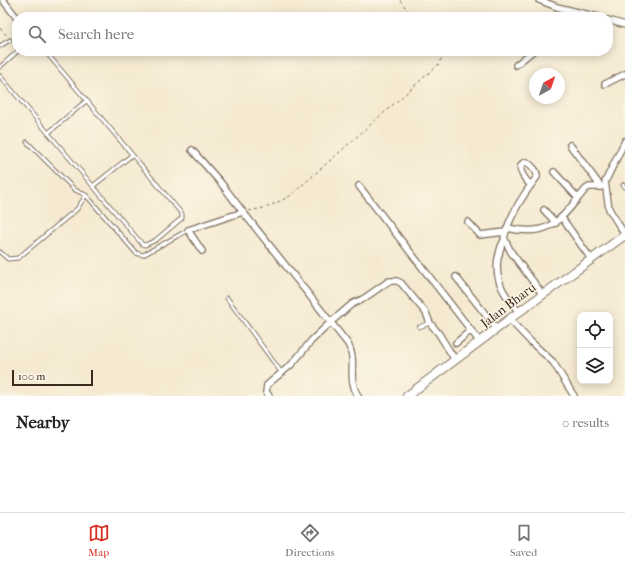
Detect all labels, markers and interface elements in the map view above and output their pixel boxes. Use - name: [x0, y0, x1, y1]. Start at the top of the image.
- search box: [12, 12, 613, 56]
- icon: search: [26, 23, 48, 45]
- text: Search here: [58, 25, 134, 43]
- north arrow: [529, 68, 565, 104]
- street label: Jalan Bharu: [477, 279, 539, 331]
- map controls: [577, 312, 613, 384]
- button: locate: [577, 312, 613, 348]
- button: layers: [577, 348, 613, 384]
- scale bar: [12, 368, 93, 387]
- text: 100 m: [18, 370, 46, 383]
- text: Nearby: [16, 412, 70, 432]
- text: 0 results: [562, 415, 609, 430]
- tab: Map: [88, 522, 110, 559]
- tab: Directions: [285, 522, 335, 559]
- tab: Saved: [510, 522, 537, 559]

